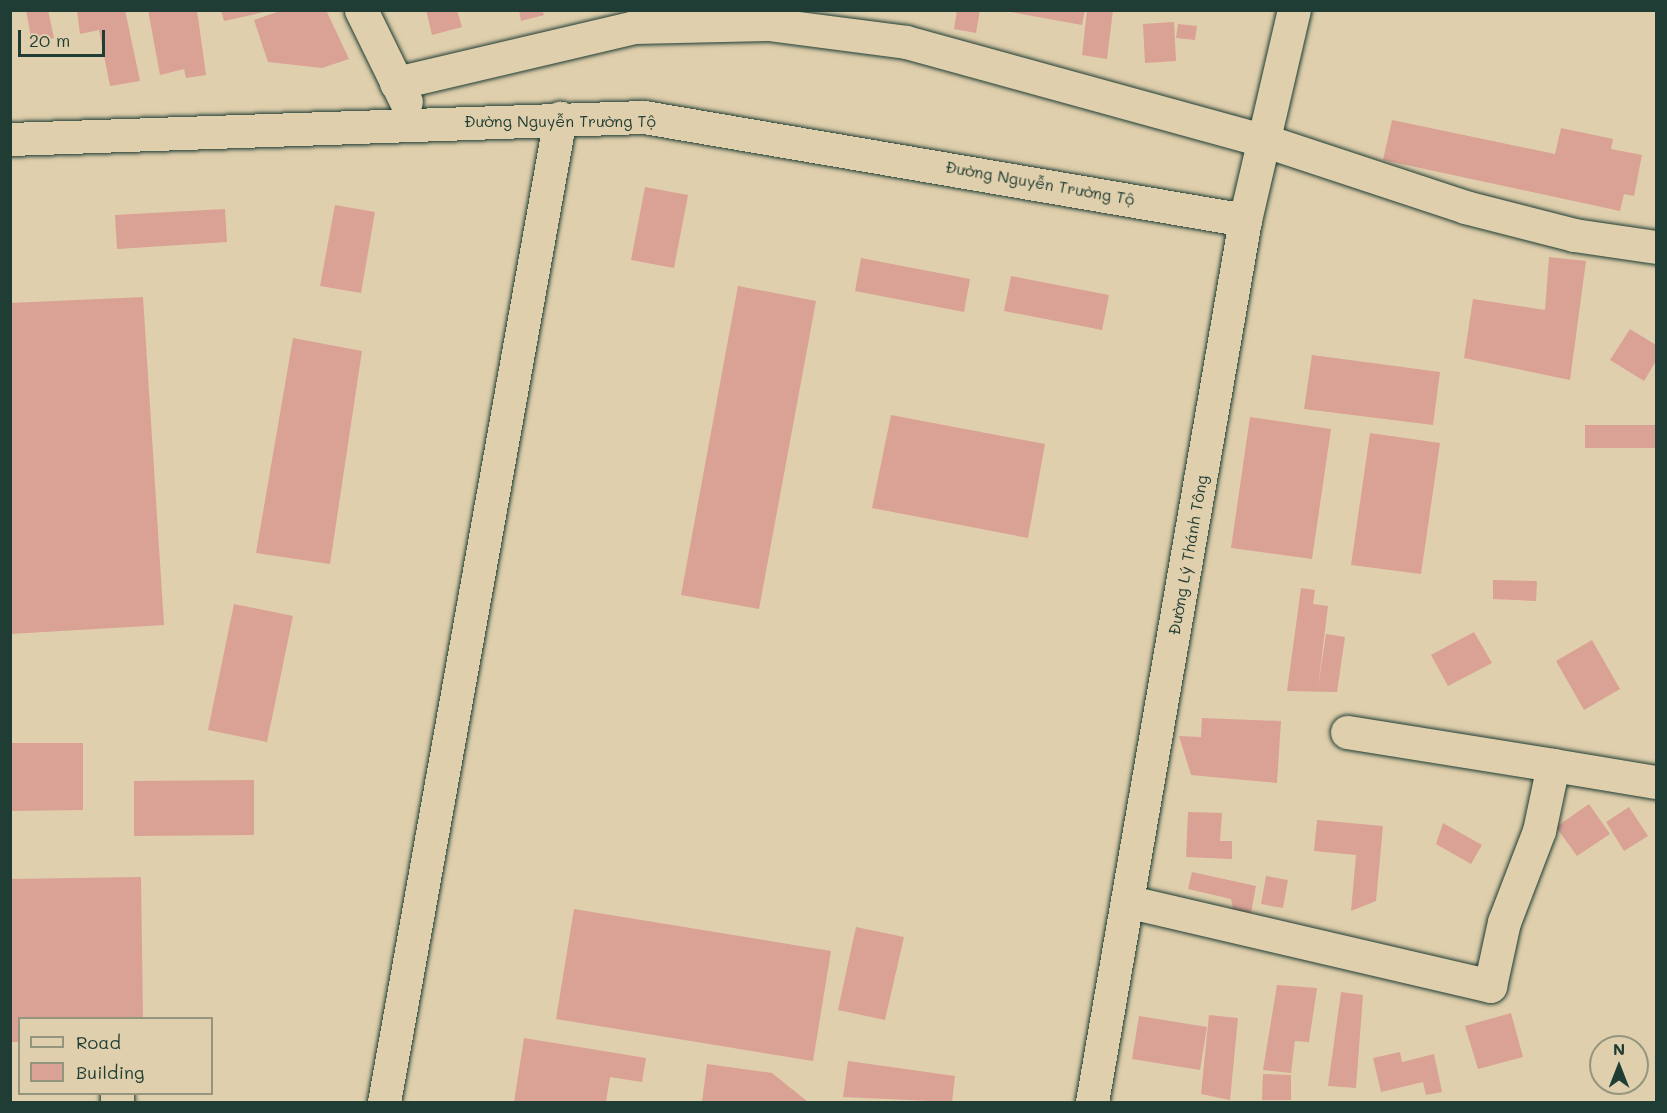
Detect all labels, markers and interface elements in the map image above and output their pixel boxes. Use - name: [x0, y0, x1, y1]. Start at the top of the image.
- scale bar: [21, 18, 108, 56]
- text: 20 m: [29, 28, 70, 52]
- street label: Đường Nguyễn Trường Tộ: [464, 111, 656, 131]
- street label: Đường Nguyễn Trường Tộ: [944, 157, 1136, 209]
- street label: Đường Lý Thánh Tông: [1164, 473, 1212, 637]
- legend: [18, 1017, 213, 1095]
- text: Road: [76, 1030, 121, 1054]
- north arrow: [1589, 1035, 1649, 1095]
- text: N: [1613, 1038, 1625, 1059]
- text: Building: [76, 1060, 144, 1084]

